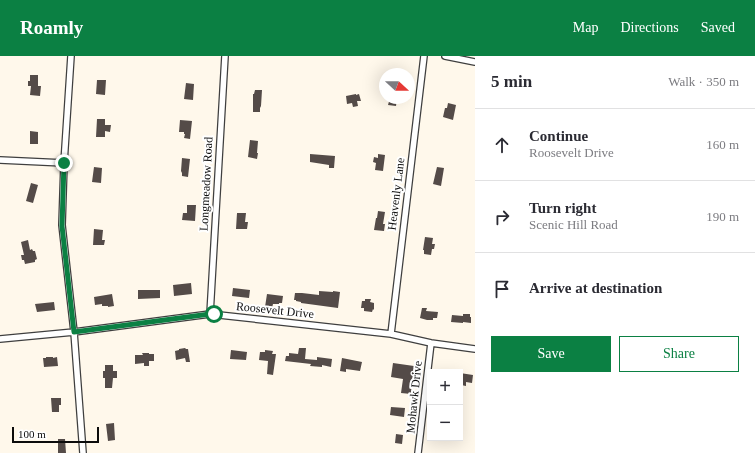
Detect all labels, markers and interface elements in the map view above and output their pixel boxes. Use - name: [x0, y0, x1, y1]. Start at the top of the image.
- text: Roamly: [20, 17, 83, 38]
- text: Map: [573, 20, 598, 35]
- text: Directions: [620, 20, 679, 35]
- text: Saved: [701, 20, 735, 35]
- north arrow: [379, 68, 415, 104]
- text: 5 min: [491, 72, 532, 91]
- text: Walk · 350 m: [668, 74, 739, 89]
- text: Continue: [529, 128, 588, 144]
- icon: ahead: [491, 134, 513, 156]
- street label: Longmeadow Road: [197, 137, 215, 231]
- text: 160 m: [706, 137, 739, 152]
- text: Roosevelt Drive: [529, 145, 614, 160]
- route end: [55, 154, 73, 172]
- street label: Heavenly Lane: [385, 157, 407, 231]
- text: Turn right: [529, 200, 596, 216]
- icon: right: [491, 206, 513, 228]
- text: 190 m: [706, 209, 739, 224]
- text: Scenic Hill Road: [529, 217, 618, 232]
- icon: arrive: [491, 278, 513, 300]
- text: Arrive at destination: [529, 280, 662, 296]
- street label: Roosevelt Drive: [235, 299, 315, 321]
- route start: [205, 305, 223, 323]
- button: Save: [491, 336, 611, 372]
- button: Share: [619, 336, 739, 372]
- street label: Mohawk Drive: [403, 360, 425, 434]
- map controls: [427, 369, 463, 441]
- button: +: [427, 369, 463, 405]
- button: −: [427, 405, 463, 441]
- scale bar: [12, 425, 99, 444]
- text: 100 m: [18, 428, 46, 440]

